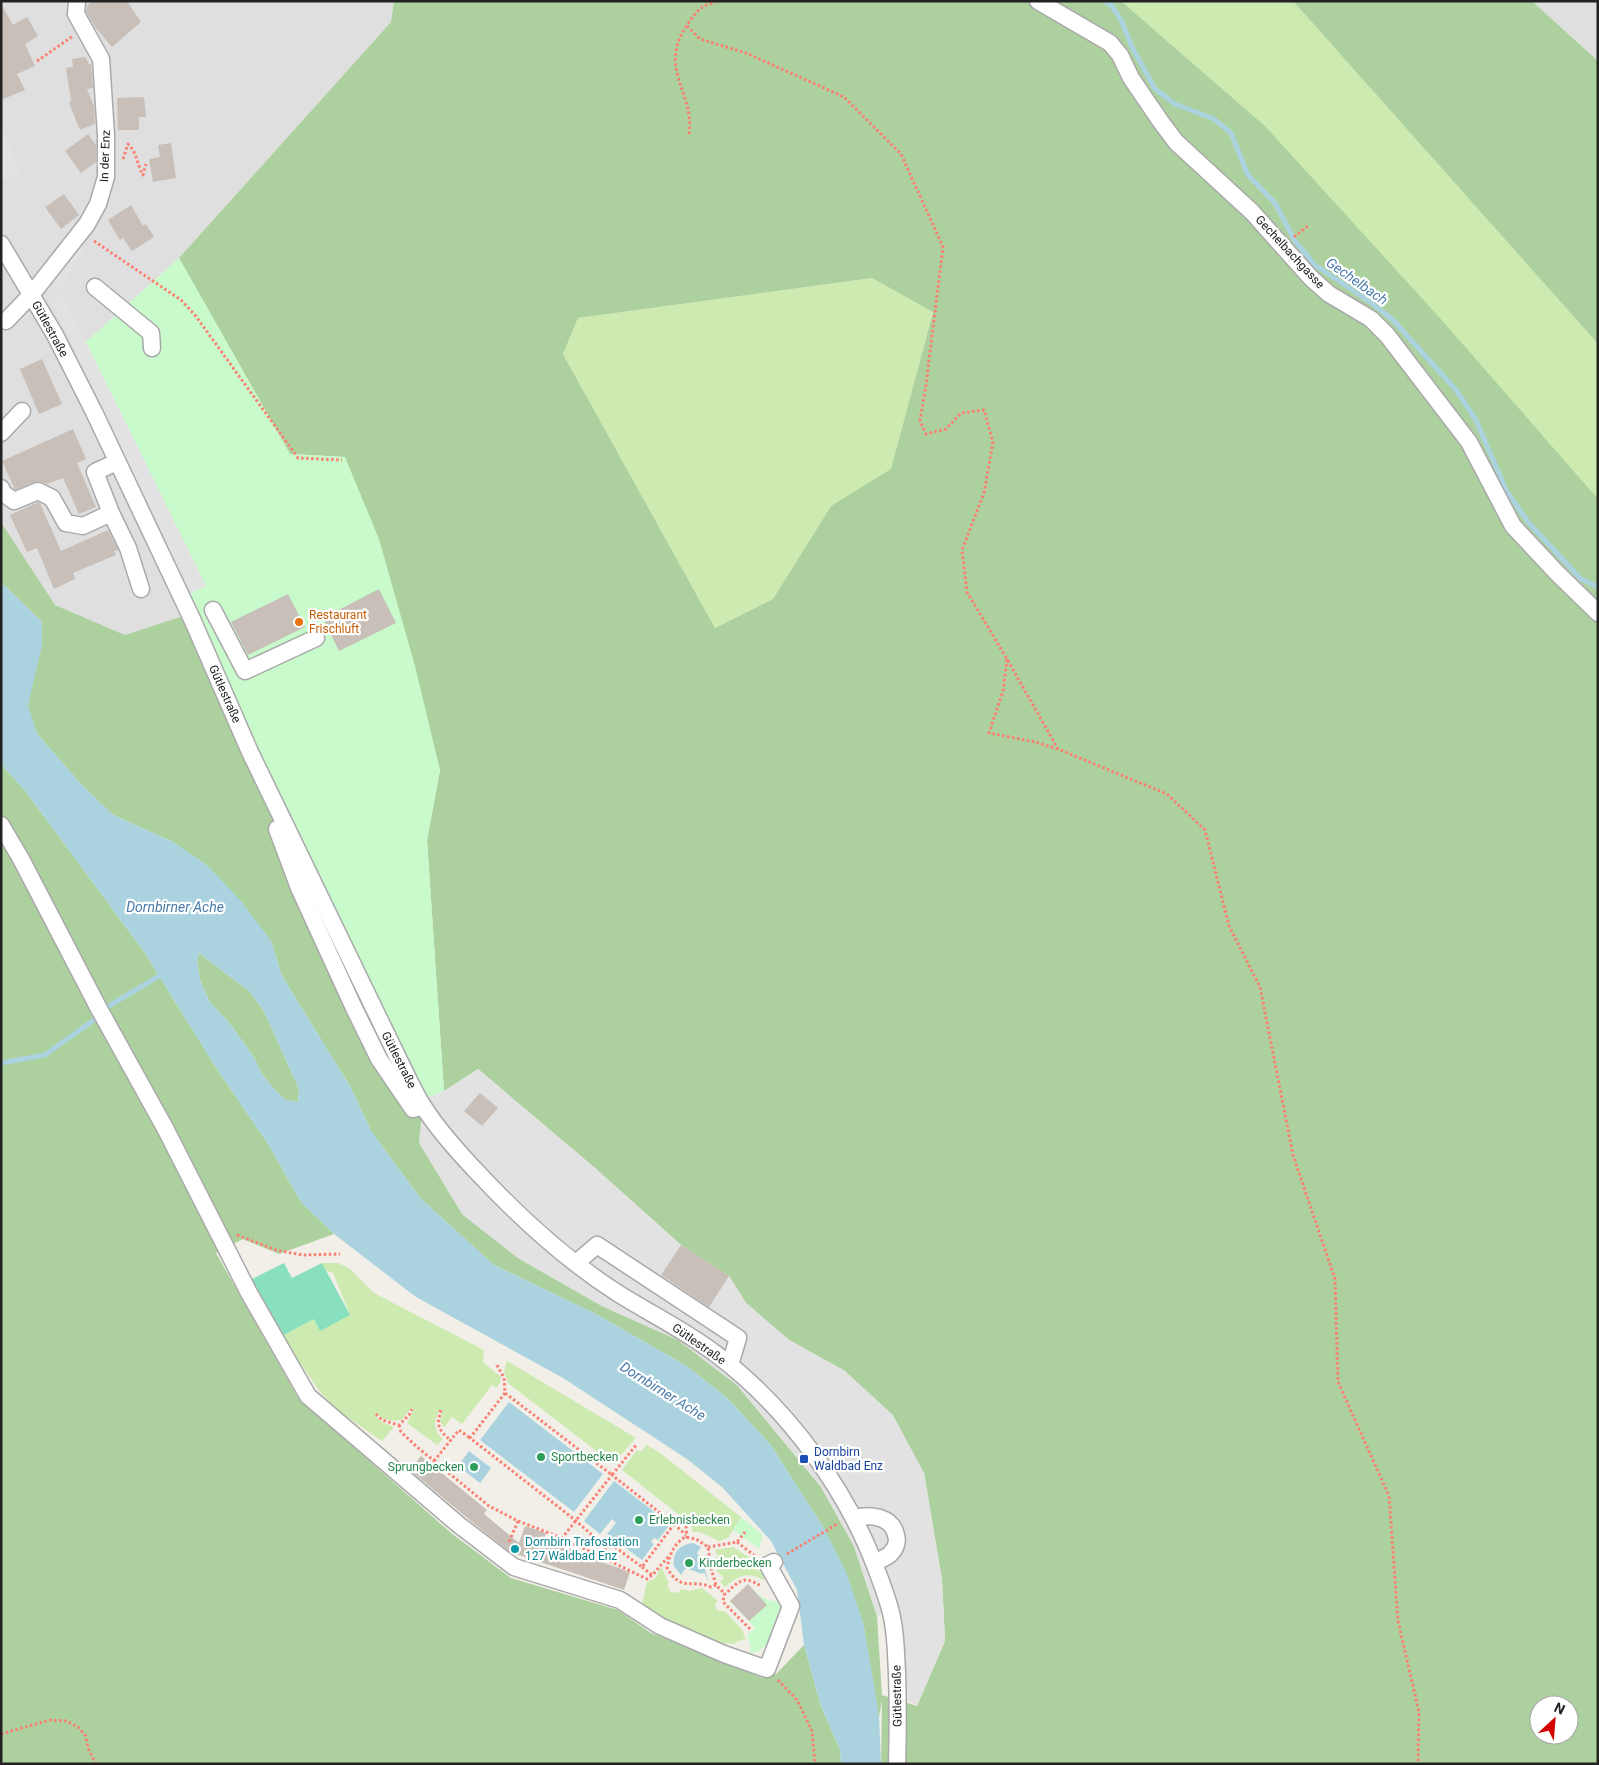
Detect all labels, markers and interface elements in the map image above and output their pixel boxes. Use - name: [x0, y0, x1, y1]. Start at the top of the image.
- street label: In der Enz: [97, 130, 113, 182]
- street label: Gechelbachgasse: [1253, 213, 1327, 291]
- water label: Gechelbach: [1323, 254, 1391, 308]
- street label: Gütlestraße: [29, 298, 71, 360]
- place label: Restaurant Frischluft: [309, 608, 367, 636]
- marker: Restaurant Frischluft: [293, 616, 305, 628]
- street label: Gütlestraße: [206, 663, 244, 725]
- water label: Dornbirner Ache: [126, 899, 224, 915]
- street label: Gütlestraße: [379, 1029, 419, 1091]
- street label: Gütlestraße: [670, 1320, 728, 1368]
- water label: Dornbirner Ache: [617, 1358, 709, 1424]
- place label: Dornbirn Waldbad Enz: [814, 1445, 883, 1473]
- place label: Sportbecken: [551, 1450, 618, 1464]
- marker: Sportbecken: [535, 1451, 547, 1463]
- marker: Dornbirn Waldbad Enz: [798, 1453, 810, 1465]
- place label: Sprungbecken: [388, 1460, 464, 1474]
- marker: Sprungbecken: [468, 1461, 480, 1473]
- place label: Erlebnisbecken: [649, 1513, 730, 1527]
- marker: Erlebnisbecken: [633, 1514, 645, 1526]
- place label: Dornbirn Trafostation 127 Waldbad Enz: [525, 1535, 639, 1563]
- marker: Dornbirn Trafostation 127 Waldbad Enz: [509, 1543, 521, 1555]
- place label: Kinderbecken: [699, 1556, 772, 1570]
- marker: Kinderbecken: [683, 1557, 695, 1569]
- street label: Gütlestraße: [889, 1665, 905, 1727]
- north arrow: [1529, 1695, 1579, 1745]
- text: N: [1552, 1699, 1568, 1718]

